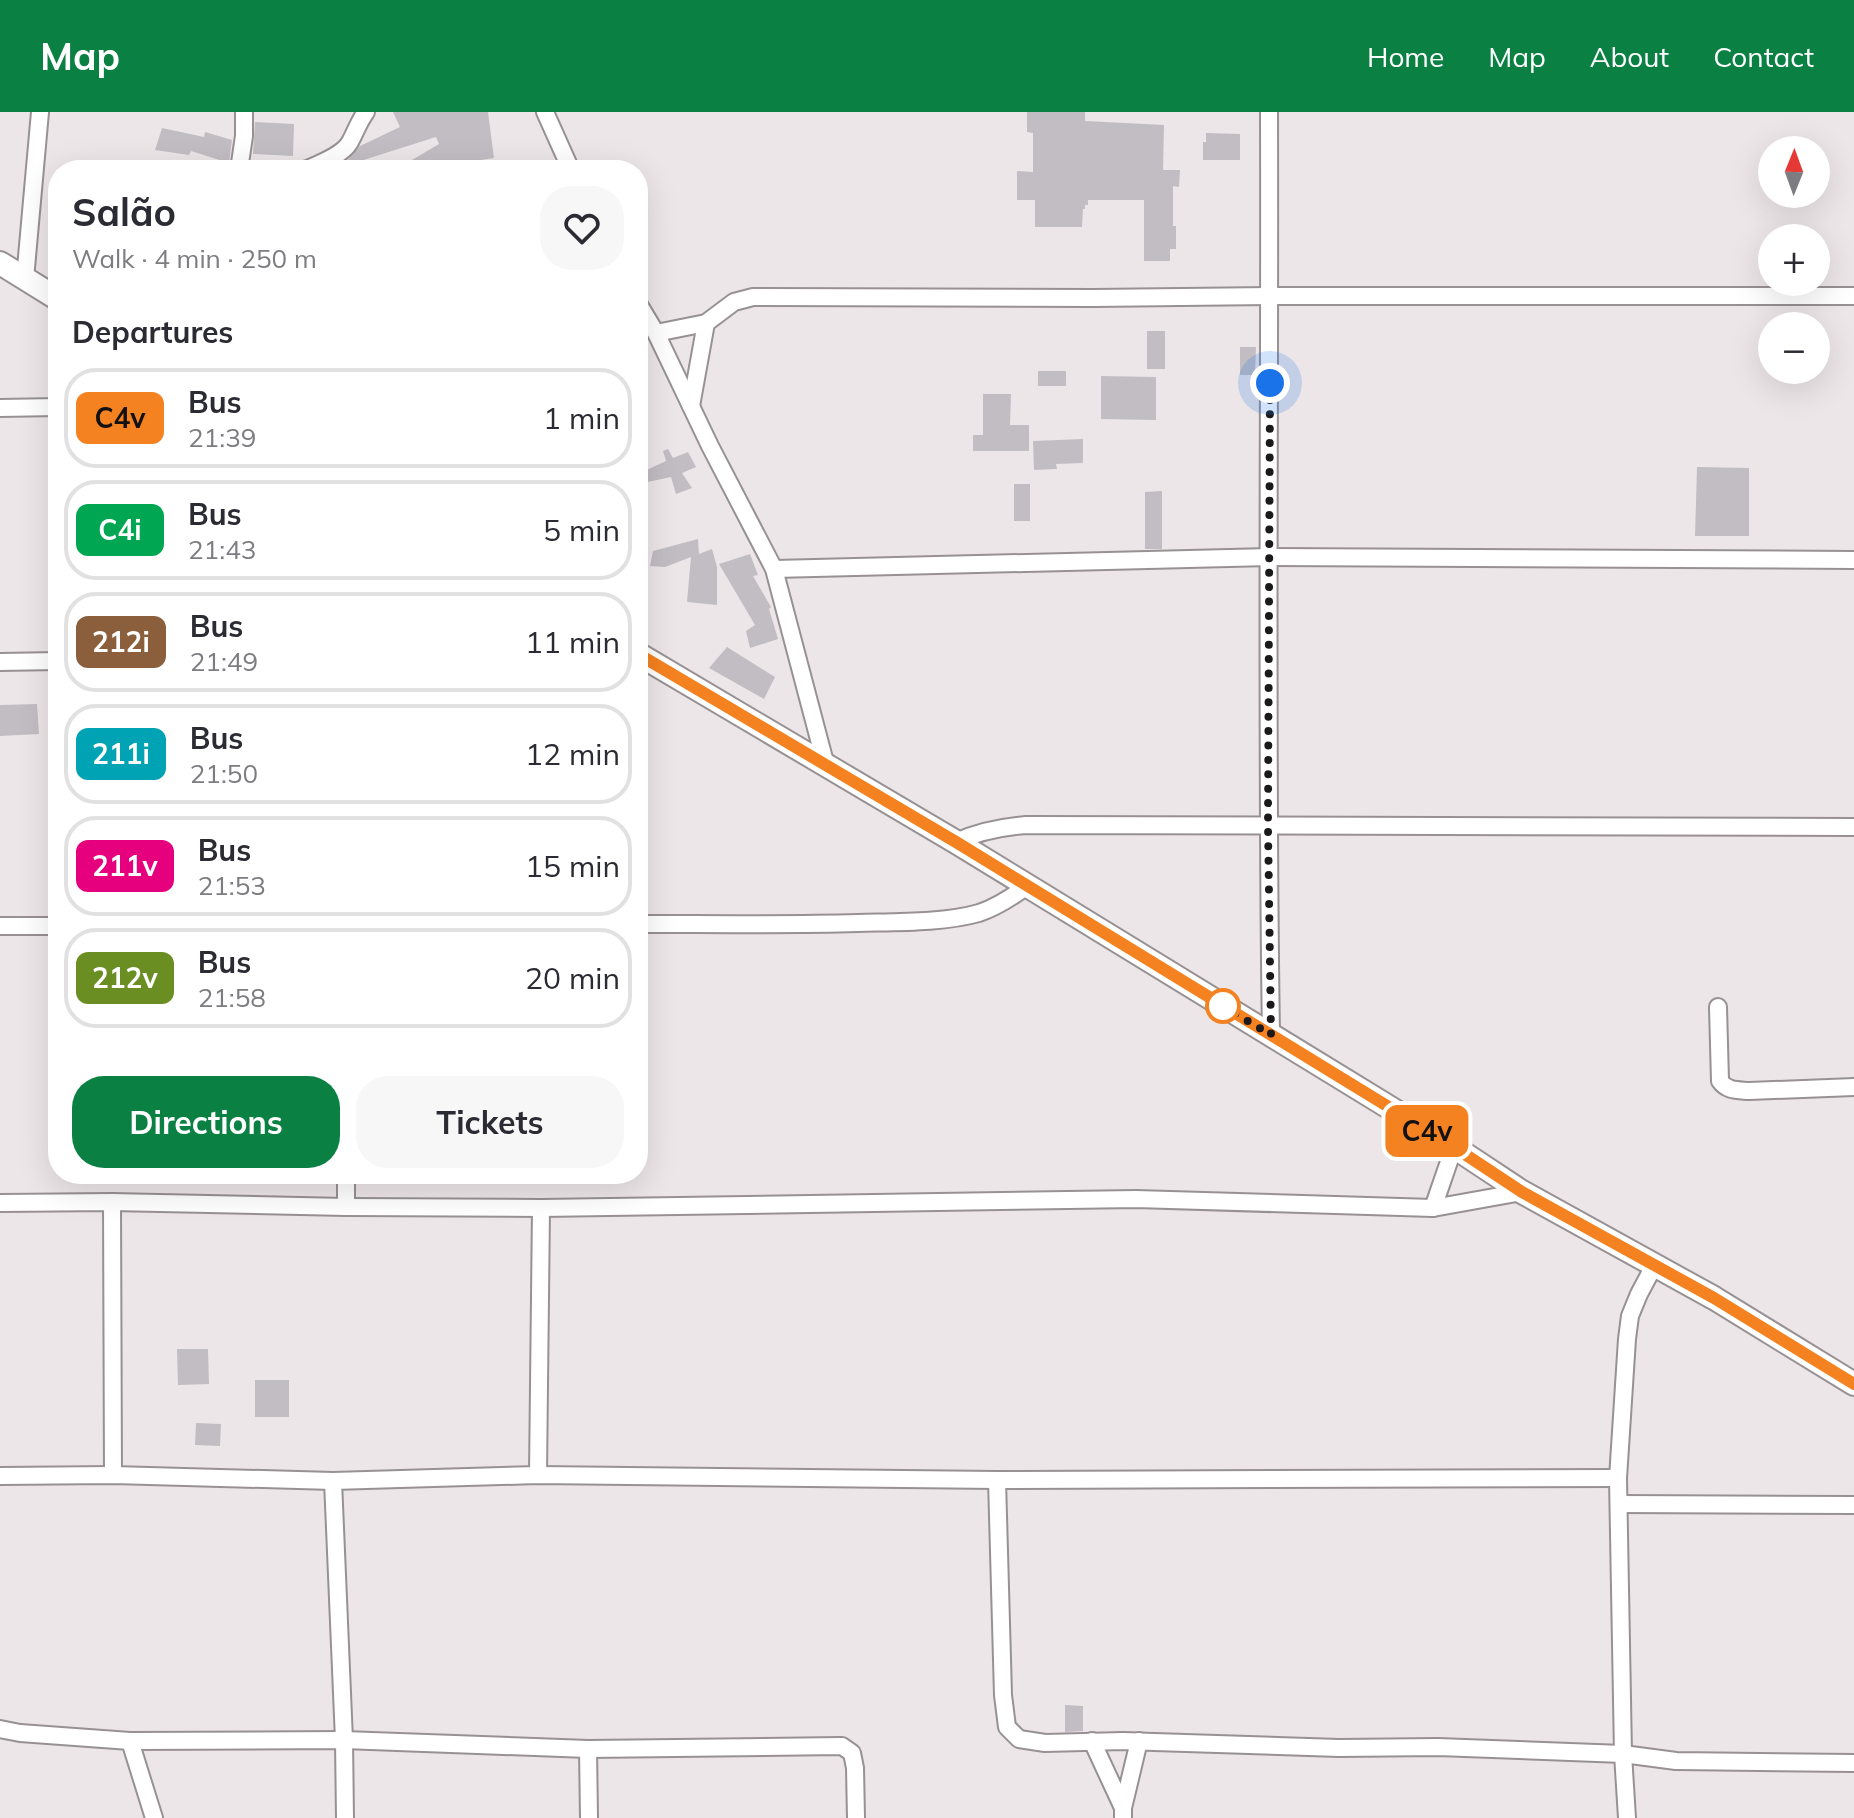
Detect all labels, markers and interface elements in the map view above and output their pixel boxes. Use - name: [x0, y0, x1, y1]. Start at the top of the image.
- text: Map: [40, 32, 120, 80]
- text: Home: [1367, 39, 1444, 74]
- text: Map: [1488, 39, 1546, 74]
- text: About: [1590, 39, 1669, 74]
- text: Contact: [1713, 39, 1814, 74]
- north arrow: [1758, 136, 1830, 208]
- map controls: [1758, 136, 1830, 384]
- button: heart: [540, 186, 624, 270]
- text: Salão: [72, 188, 176, 236]
- button: +: [1758, 224, 1830, 296]
- text: Walk · 4 min · 250 m: [72, 242, 317, 275]
- button: −: [1758, 312, 1830, 384]
- text: Departures: [72, 313, 233, 351]
- your location: [1250, 363, 1290, 403]
- text: Bus: [188, 383, 242, 421]
- text: 1 min: [543, 399, 620, 437]
- text: C4v: [94, 400, 146, 435]
- text: 21:39: [188, 421, 256, 454]
- text: Bus: [188, 495, 242, 533]
- text: 5 min: [543, 511, 620, 549]
- text: C4i: [98, 512, 142, 547]
- text: 21:43: [188, 533, 256, 566]
- text: Bus: [190, 607, 243, 645]
- text: 11 min: [525, 623, 620, 661]
- text: 212i: [92, 624, 150, 659]
- text: 21:49: [190, 645, 258, 678]
- text: Bus: [190, 719, 243, 757]
- text: 12 min: [525, 735, 620, 773]
- text: 211i: [92, 736, 150, 771]
- text: 21:50: [190, 757, 258, 790]
- text: Bus: [198, 831, 251, 869]
- text: 15 min: [525, 847, 620, 885]
- text: 211v: [92, 848, 158, 883]
- text: 21:53: [198, 869, 266, 902]
- text: Bus: [198, 943, 251, 981]
- text: 20 min: [525, 959, 620, 997]
- text: 212v: [92, 960, 158, 995]
- text: 21:58: [198, 981, 266, 1014]
- unlabelled marker: [1206, 989, 1240, 1023]
- button: Directions: [72, 1076, 340, 1168]
- button: Tickets: [356, 1076, 624, 1168]
- line badge: C4v: [1381, 1105, 1473, 1157]
- text: C4v: [1401, 1113, 1453, 1148]

